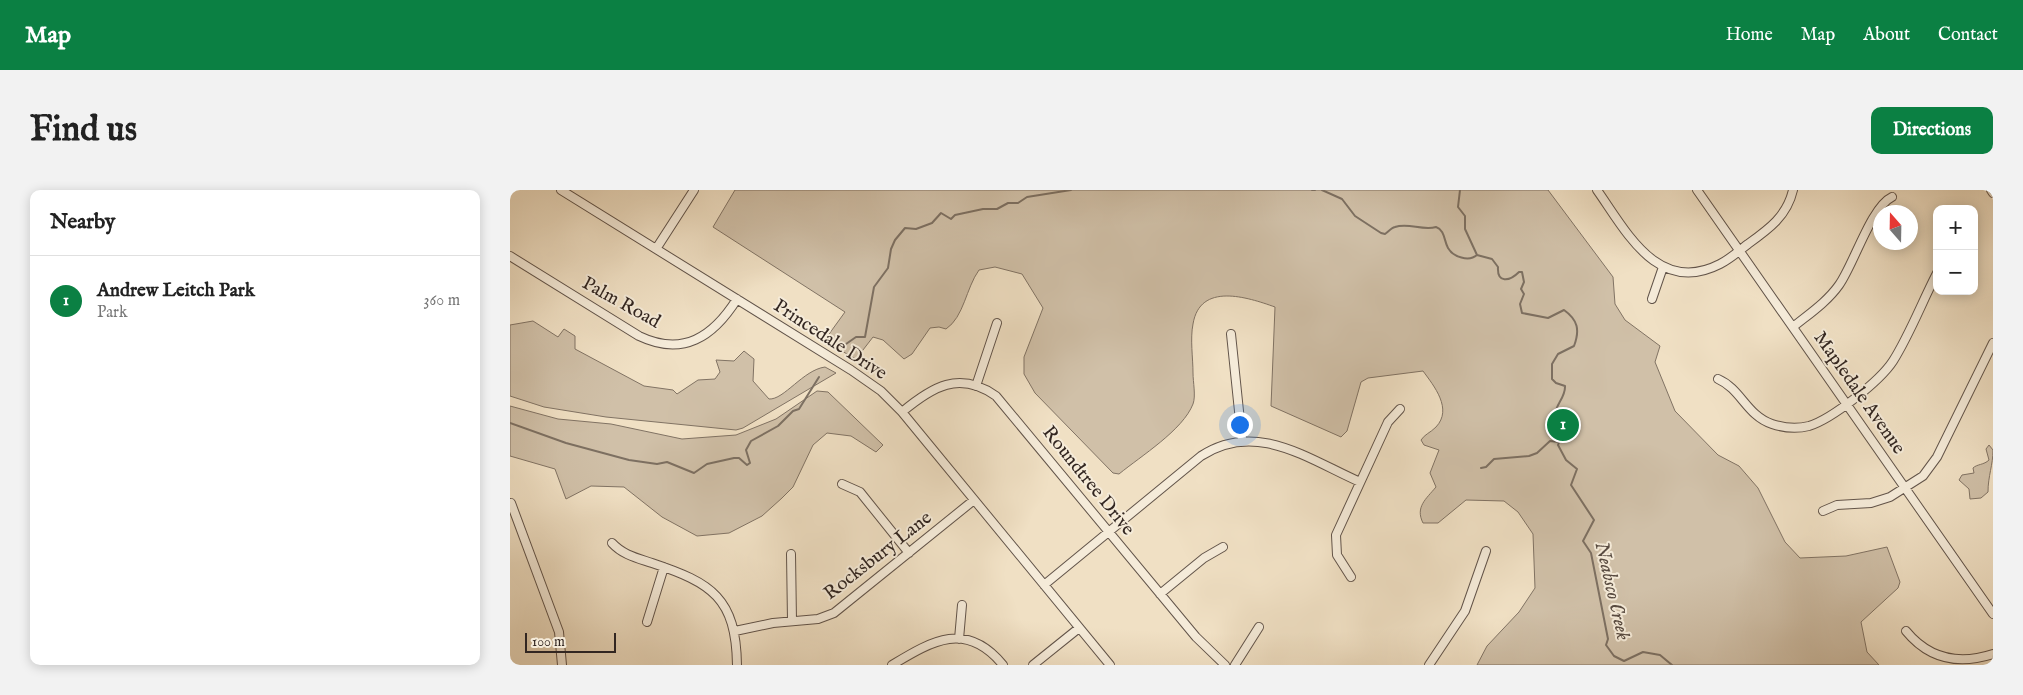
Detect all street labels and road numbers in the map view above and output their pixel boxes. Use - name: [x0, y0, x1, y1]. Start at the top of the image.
- street label: Palm Road: [578, 272, 665, 335]
- street label: Princedale Drive: [769, 294, 892, 386]
- street label: Mapledale Avenue: [1808, 327, 1910, 459]
- street label: Roundtree Drive: [1037, 421, 1140, 541]
- street label: Rocksbury Lane: [819, 506, 937, 606]

